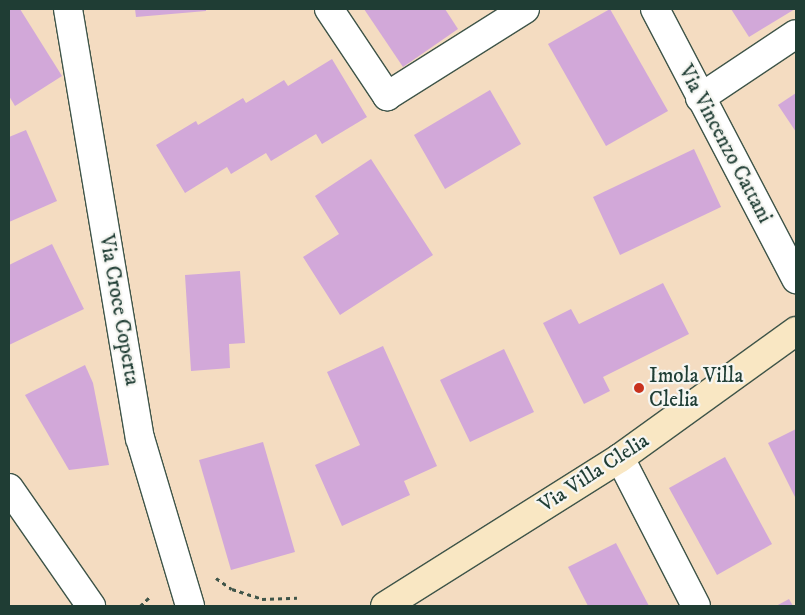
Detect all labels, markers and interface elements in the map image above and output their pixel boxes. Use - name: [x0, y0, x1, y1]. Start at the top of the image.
- street label: Via Vincenzo Cattani: [673, 61, 777, 227]
- street label: Via Croce Coperta: [93, 232, 145, 388]
- place label: Imola Villa Clelia: [649, 363, 743, 413]
- marker: Imola Villa Clelia: [633, 382, 645, 394]
- street label: Via Villa Clelia: [534, 428, 654, 518]

